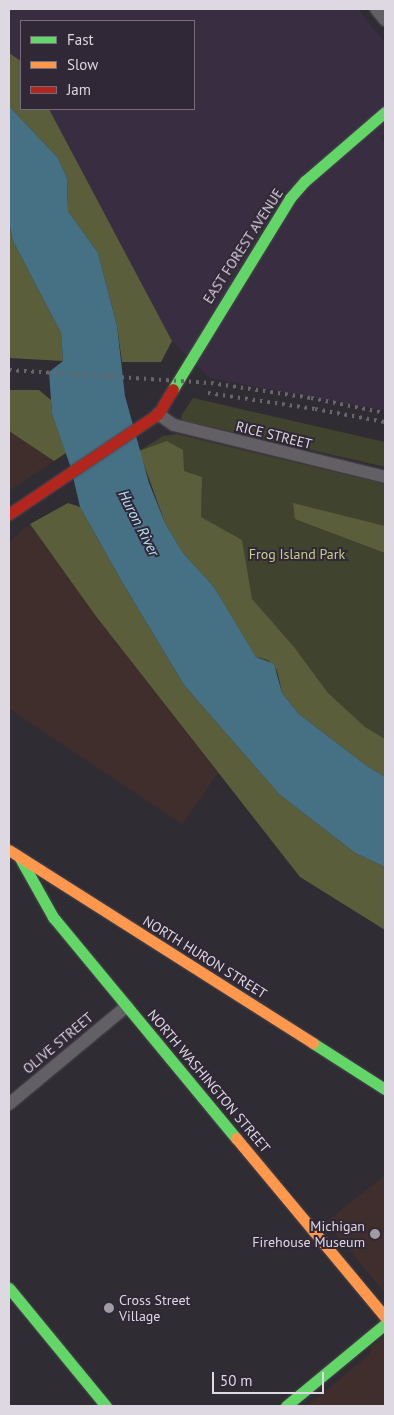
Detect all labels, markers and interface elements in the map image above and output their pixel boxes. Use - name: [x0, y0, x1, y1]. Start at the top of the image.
- legend: [20, 20, 195, 110]
- text: Fast: [67, 30, 94, 49]
- text: Slow: [67, 55, 98, 74]
- text: Jam: [67, 80, 91, 99]
- street label: EAST FOREST AVENUE: [199, 185, 287, 307]
- street label: RICE STREET: [234, 417, 314, 453]
- water label: Huron River: [115, 487, 163, 559]
- park label: Frog Island Park: [249, 546, 345, 562]
- street label: NORTH HURON STREET: [140, 912, 270, 1002]
- street label: NORTH WASHINGTON STREET: [144, 1006, 274, 1156]
- street label: OLIVE STREET: [20, 1009, 96, 1077]
- place label: Michigan Firehouse Museum: [252, 1218, 365, 1250]
- marker: Michigan Firehouse Museum: [369, 1228, 381, 1240]
- place label: Cross Street Village: [119, 1292, 190, 1324]
- marker: Cross Street Village: [103, 1302, 115, 1314]
- scale bar: [214, 1362, 326, 1394]
- text: 50 m: [220, 1371, 253, 1390]

